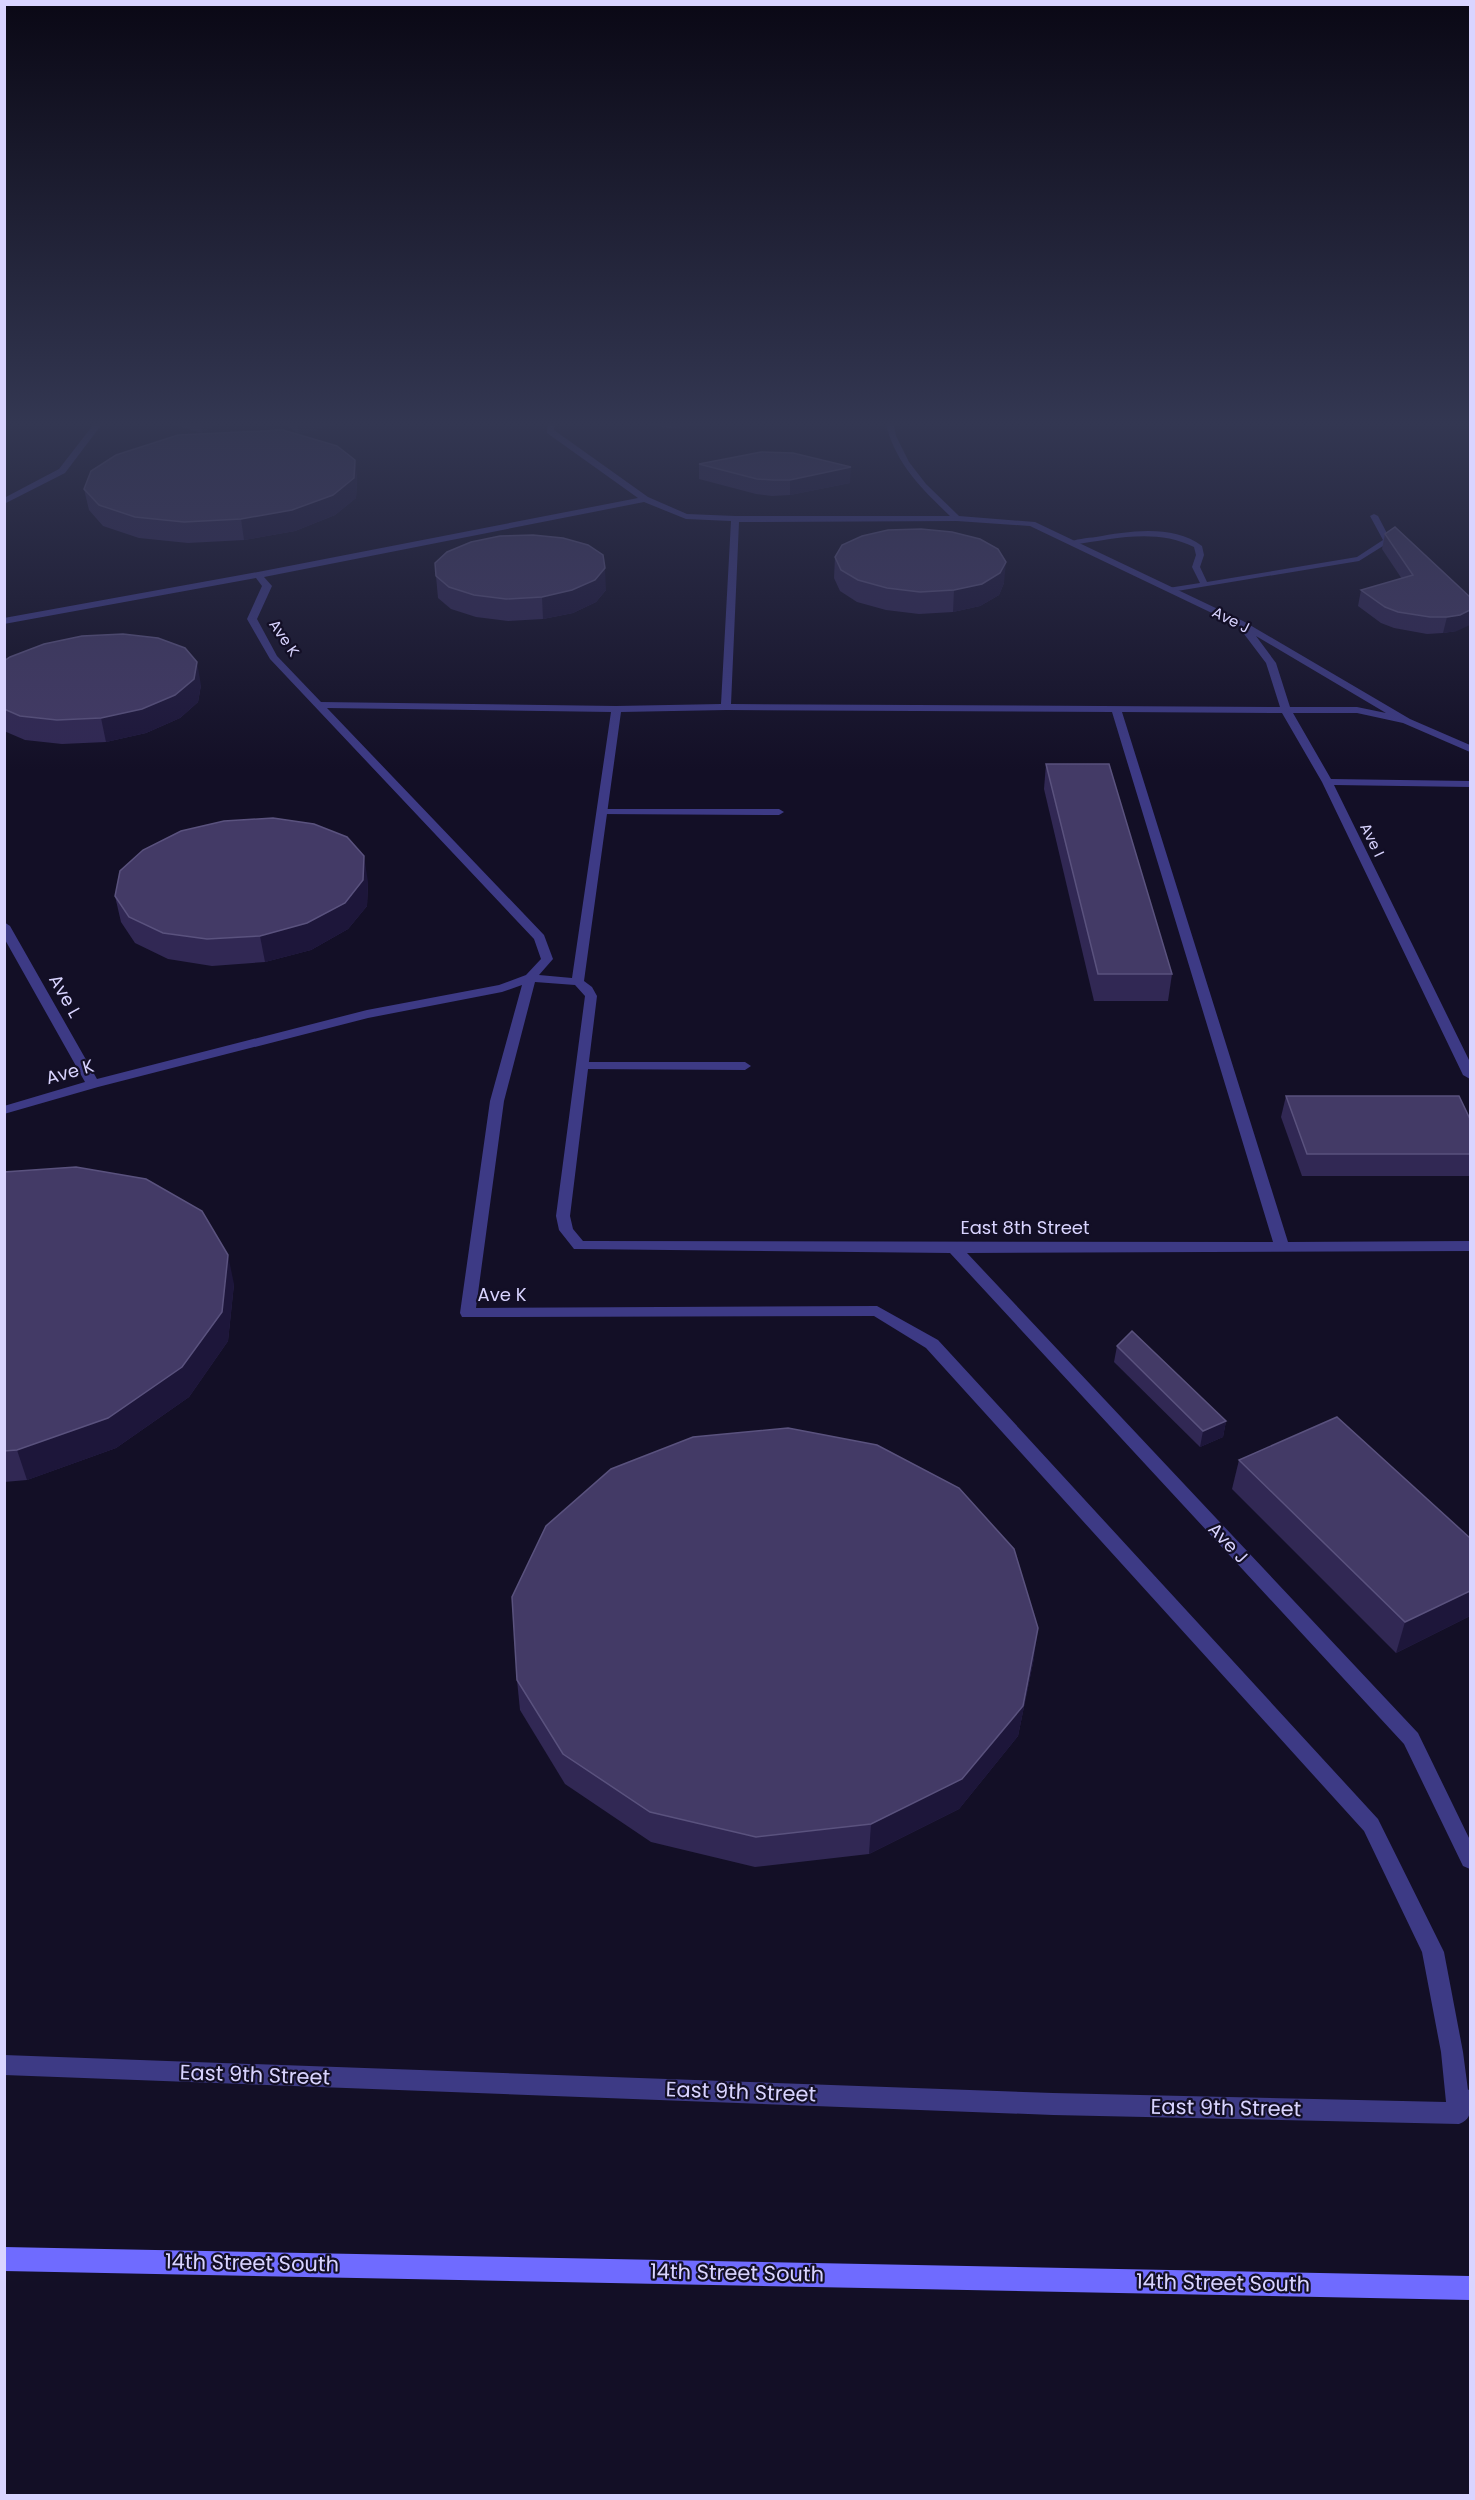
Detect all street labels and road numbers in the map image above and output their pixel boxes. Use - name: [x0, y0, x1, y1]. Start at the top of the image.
- street label: Ave J: [1209, 601, 1254, 638]
- street label: Ave K: [264, 615, 305, 661]
- street label: Ave I: [1355, 819, 1390, 860]
- street label: Ave L: [43, 970, 88, 1022]
- street label: Ave K: [43, 1053, 97, 1090]
- street label: East 8th Street: [960, 1215, 1090, 1240]
- street label: Ave K: [478, 1282, 527, 1307]
- street label: Ave J: [1203, 1517, 1254, 1569]
- street label: East 9th Street: [179, 2057, 331, 2092]
- street label: East 9th Street: [665, 2074, 817, 2109]
- street label: East 9th Street: [1150, 2092, 1302, 2123]
- street label: 14th Street South: [165, 2246, 339, 2279]
- street label: 14th Street South: [650, 2256, 824, 2289]
- street label: 14th Street South: [1136, 2266, 1310, 2299]

